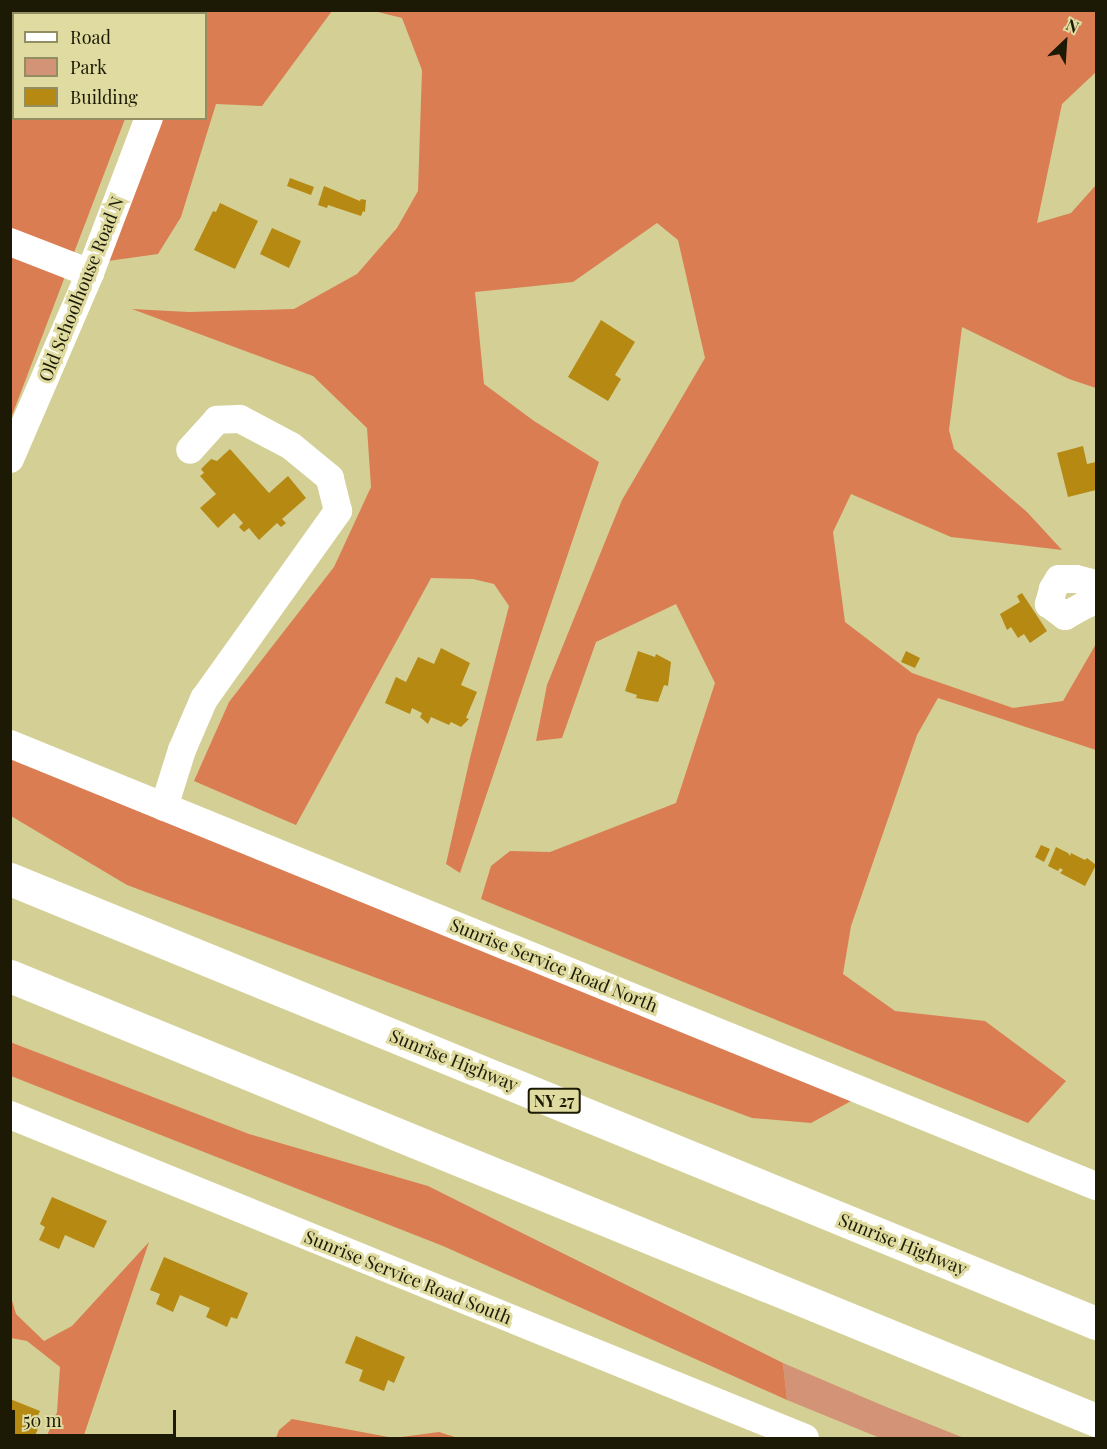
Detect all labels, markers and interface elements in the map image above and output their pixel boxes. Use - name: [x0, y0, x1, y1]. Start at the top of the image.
- legend: [12, 12, 207, 120]
- north arrow: [1035, 12, 1095, 72]
- text: N: [1063, 13, 1082, 37]
- text: Road: [70, 25, 111, 49]
- text: Park: [70, 55, 107, 79]
- text: Building: [70, 85, 138, 109]
- street label: Old Schoolhouse Road N: [34, 193, 128, 385]
- street label: Sunrise Service Road North: [447, 913, 661, 1017]
- street label: Sunrise Highway: [387, 1024, 521, 1096]
- road number: NY 27: [527, 1088, 581, 1114]
- street label: Sunrise Highway: [836, 1208, 970, 1280]
- street label: Sunrise Service Road South: [301, 1225, 515, 1329]
- scale bar: [15, 1398, 178, 1436]
- text: 50 m: [23, 1408, 62, 1432]

